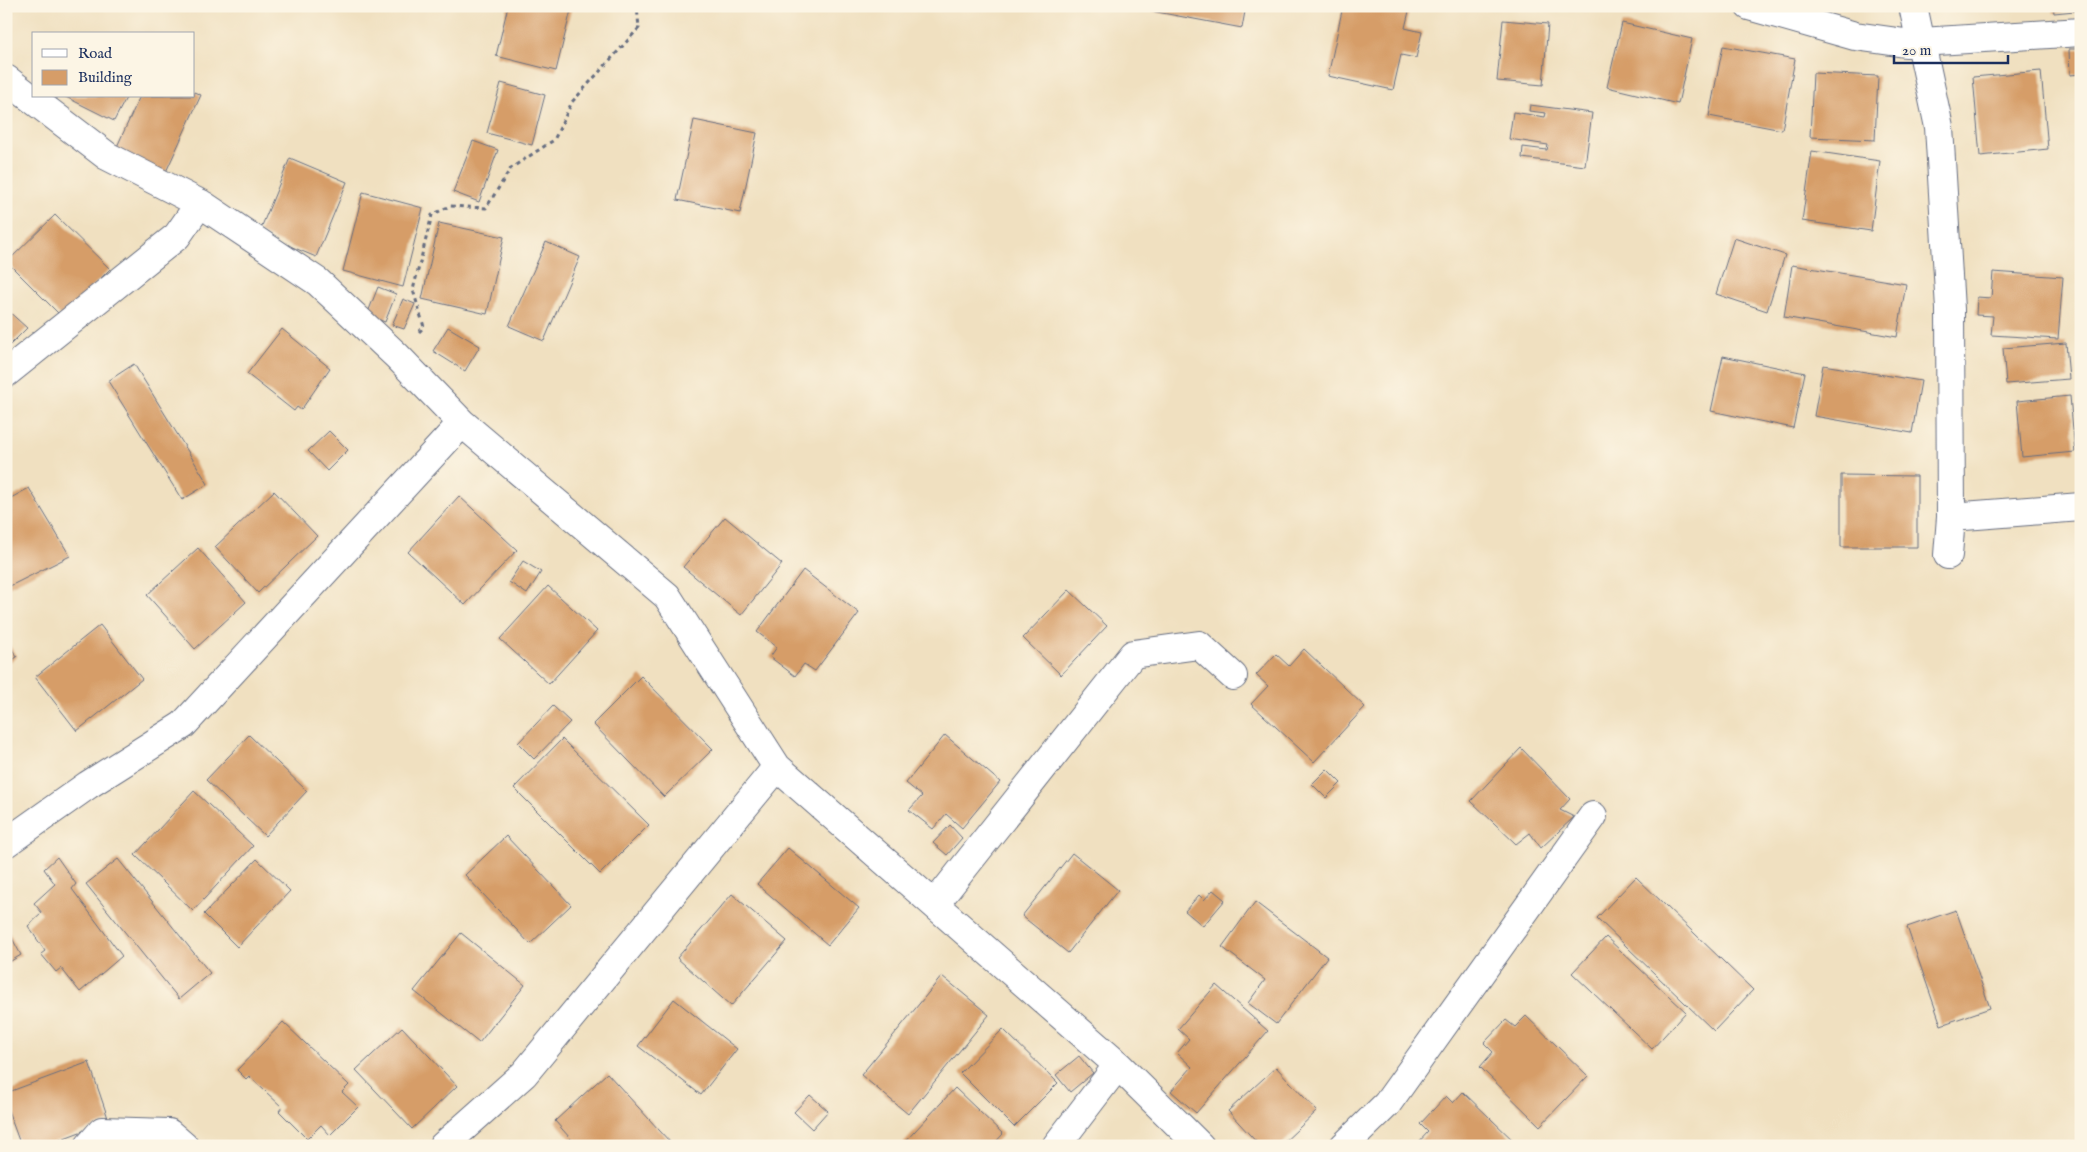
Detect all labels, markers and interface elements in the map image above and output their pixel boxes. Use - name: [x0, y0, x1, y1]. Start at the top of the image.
- legend: [32, 32, 195, 98]
- scale bar: [1894, 32, 2008, 64]
- text: 20 m: [1902, 41, 1932, 60]
- text: Road: [78, 44, 113, 63]
- text: Building: [78, 68, 133, 87]

